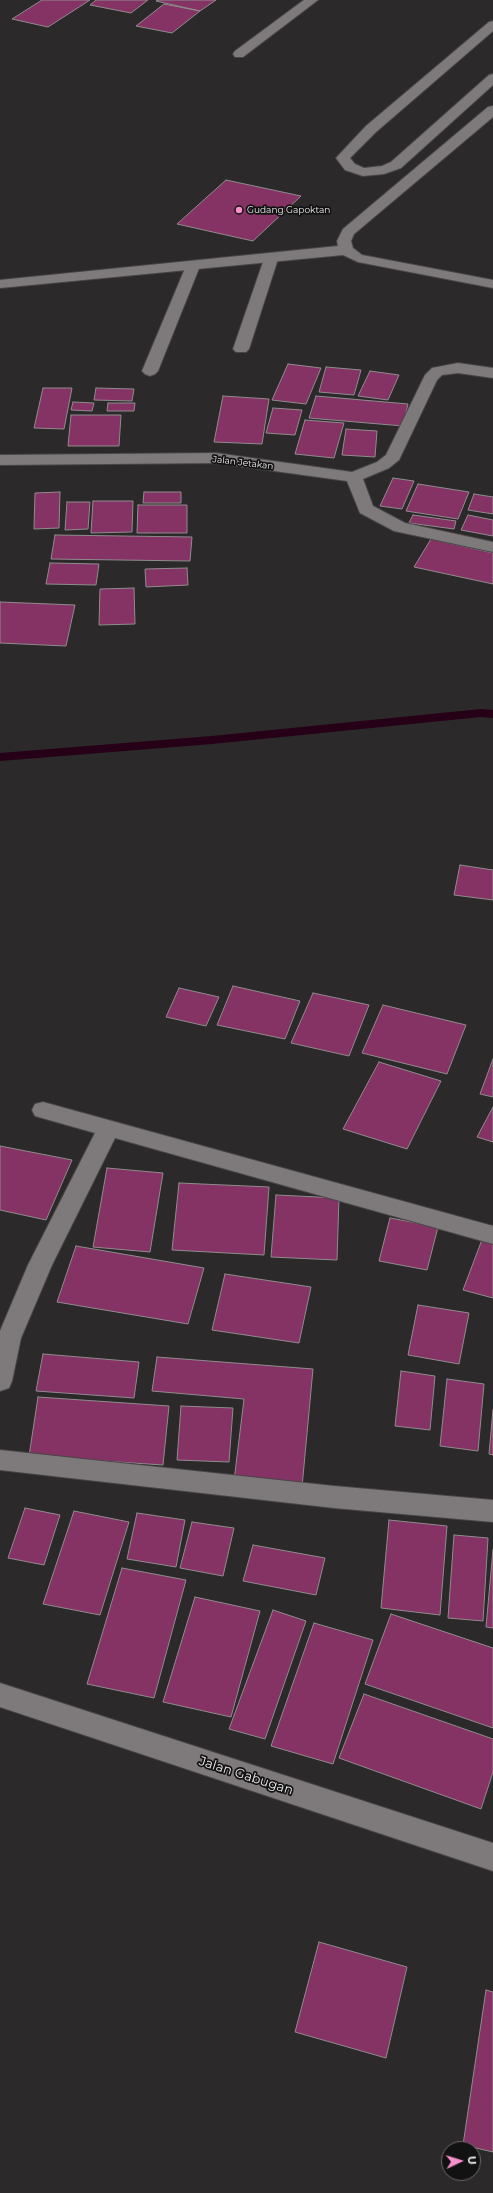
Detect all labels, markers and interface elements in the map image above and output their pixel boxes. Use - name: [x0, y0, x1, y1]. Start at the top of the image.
- marker: Gudang Gapoktan: [234, 205, 244, 215]
- place label: Gudang Gapoktan: [247, 205, 330, 215]
- street label: Jalan Jetakan: [212, 454, 274, 472]
- street label: Jalan Gabugan: [197, 1753, 295, 1799]
- north arrow: [441, 2141, 481, 2181]
- text: U: [465, 2155, 479, 2165]

